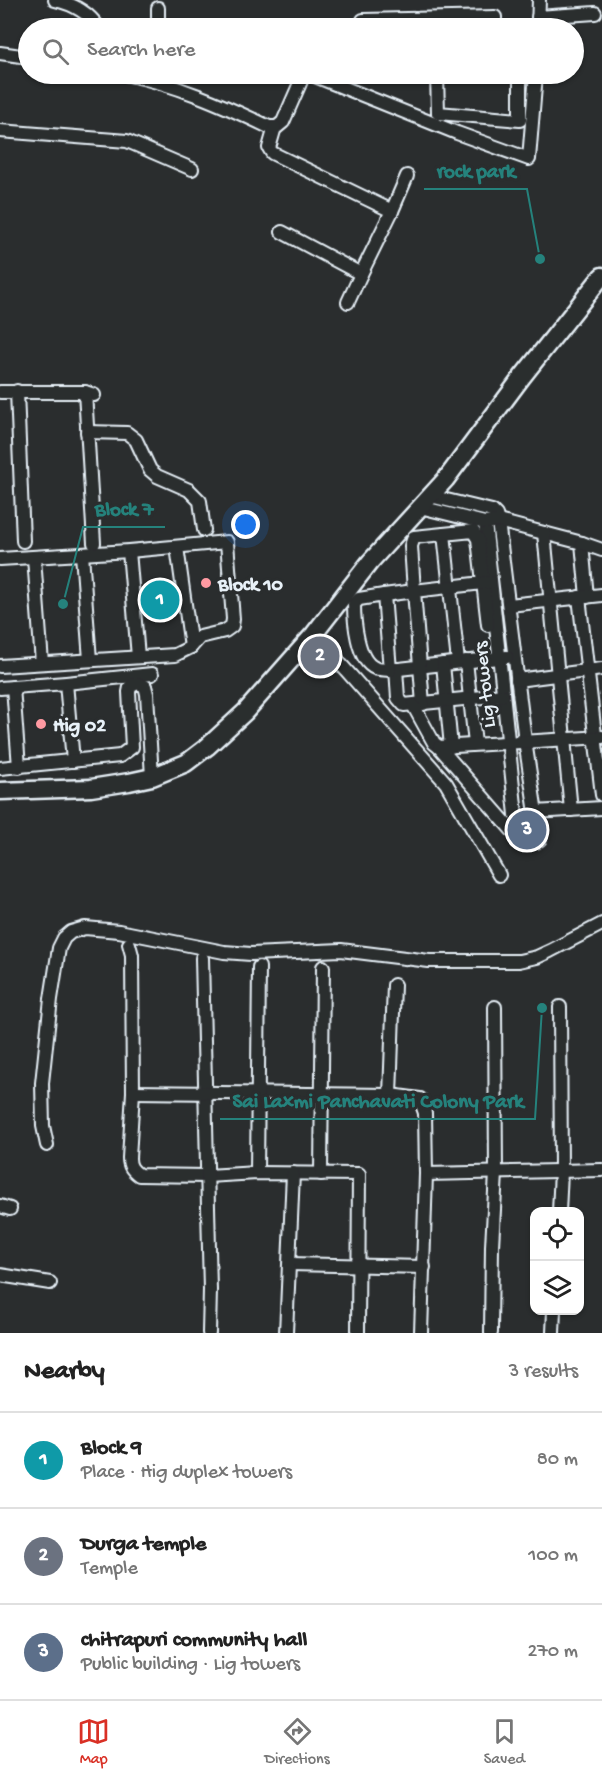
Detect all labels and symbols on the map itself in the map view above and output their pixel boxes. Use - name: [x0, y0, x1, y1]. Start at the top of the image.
- callout: rock park: [424, 150, 527, 189]
- text: rock park: [436, 161, 518, 186]
- callout: Block 7: [83, 488, 165, 527]
- text: Block 7: [94, 499, 154, 524]
- your location: [231, 510, 260, 539]
- place label: Block 10: [217, 575, 284, 598]
- marker: Block 10: [199, 576, 213, 590]
- pin: 1: [140, 578, 180, 622]
- pin: 2: [300, 634, 340, 678]
- street label: Lig towers: [470, 640, 502, 729]
- place label: Hig 02: [53, 716, 106, 739]
- marker: Hig 02: [34, 717, 48, 731]
- pin: 3: [508, 808, 546, 852]
- callout: Sai Laxmi Panchavati Colony Park: [220, 1080, 535, 1119]
- text: Sai Laxmi Panchavati Colony Park: [232, 1091, 526, 1116]

